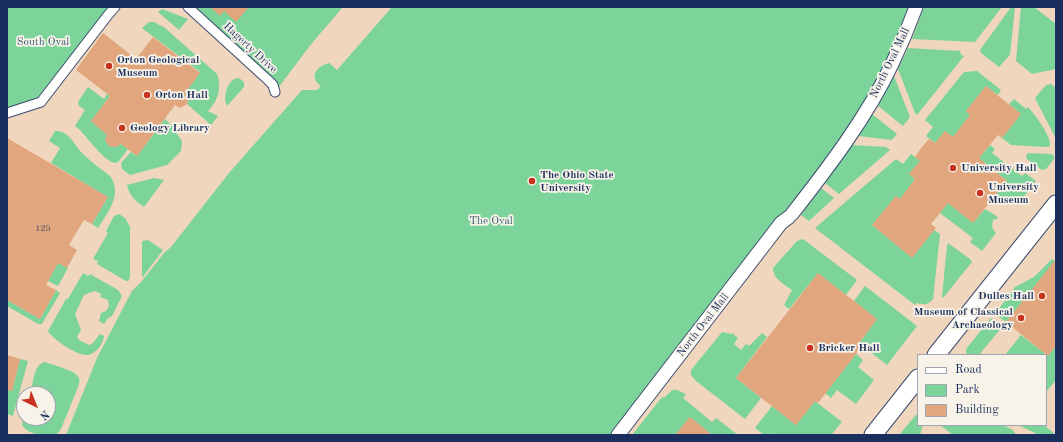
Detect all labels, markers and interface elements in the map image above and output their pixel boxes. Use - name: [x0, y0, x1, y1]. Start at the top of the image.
- street label: Hagerty Drive: [220, 20, 280, 76]
- street label: North Oval Mall: [867, 26, 913, 100]
- park label: South Oval: [17, 35, 69, 49]
- place label: Orton Geological Museum: [117, 53, 199, 79]
- marker: Orton Geological Museum: [104, 61, 114, 71]
- place label: Orton Hall: [155, 88, 208, 102]
- marker: Orton Hall: [142, 90, 152, 100]
- place label: Geology Library: [130, 121, 210, 135]
- marker: Geology Library: [117, 123, 127, 133]
- place label: University Hall: [961, 161, 1037, 175]
- marker: University Hall: [948, 163, 958, 173]
- place label: The Ohio State University: [540, 168, 614, 194]
- marker: The Ohio State University: [527, 176, 537, 186]
- place label: University Museum: [988, 180, 1039, 206]
- marker: University Museum: [975, 188, 985, 198]
- park label: The Oval: [469, 214, 513, 228]
- house number: 125: [35, 224, 51, 234]
- place label: Dulles Hall: [978, 289, 1034, 303]
- street label: North Oval Mall: [674, 291, 732, 359]
- marker: Dulles Hall: [1037, 291, 1047, 301]
- place label: Museum of Classical Archaeology: [914, 305, 1013, 331]
- marker: Museum of Classical Archaeology: [1016, 313, 1026, 323]
- place label: Bricker Hall: [818, 341, 880, 355]
- marker: Bricker Hall: [805, 343, 815, 353]
- legend: [917, 354, 1047, 426]
- text: Road: [955, 364, 982, 376]
- text: Park: [955, 384, 980, 396]
- north arrow: [16, 386, 56, 426]
- text: Building: [955, 404, 999, 416]
- text: N: [37, 408, 51, 421]

